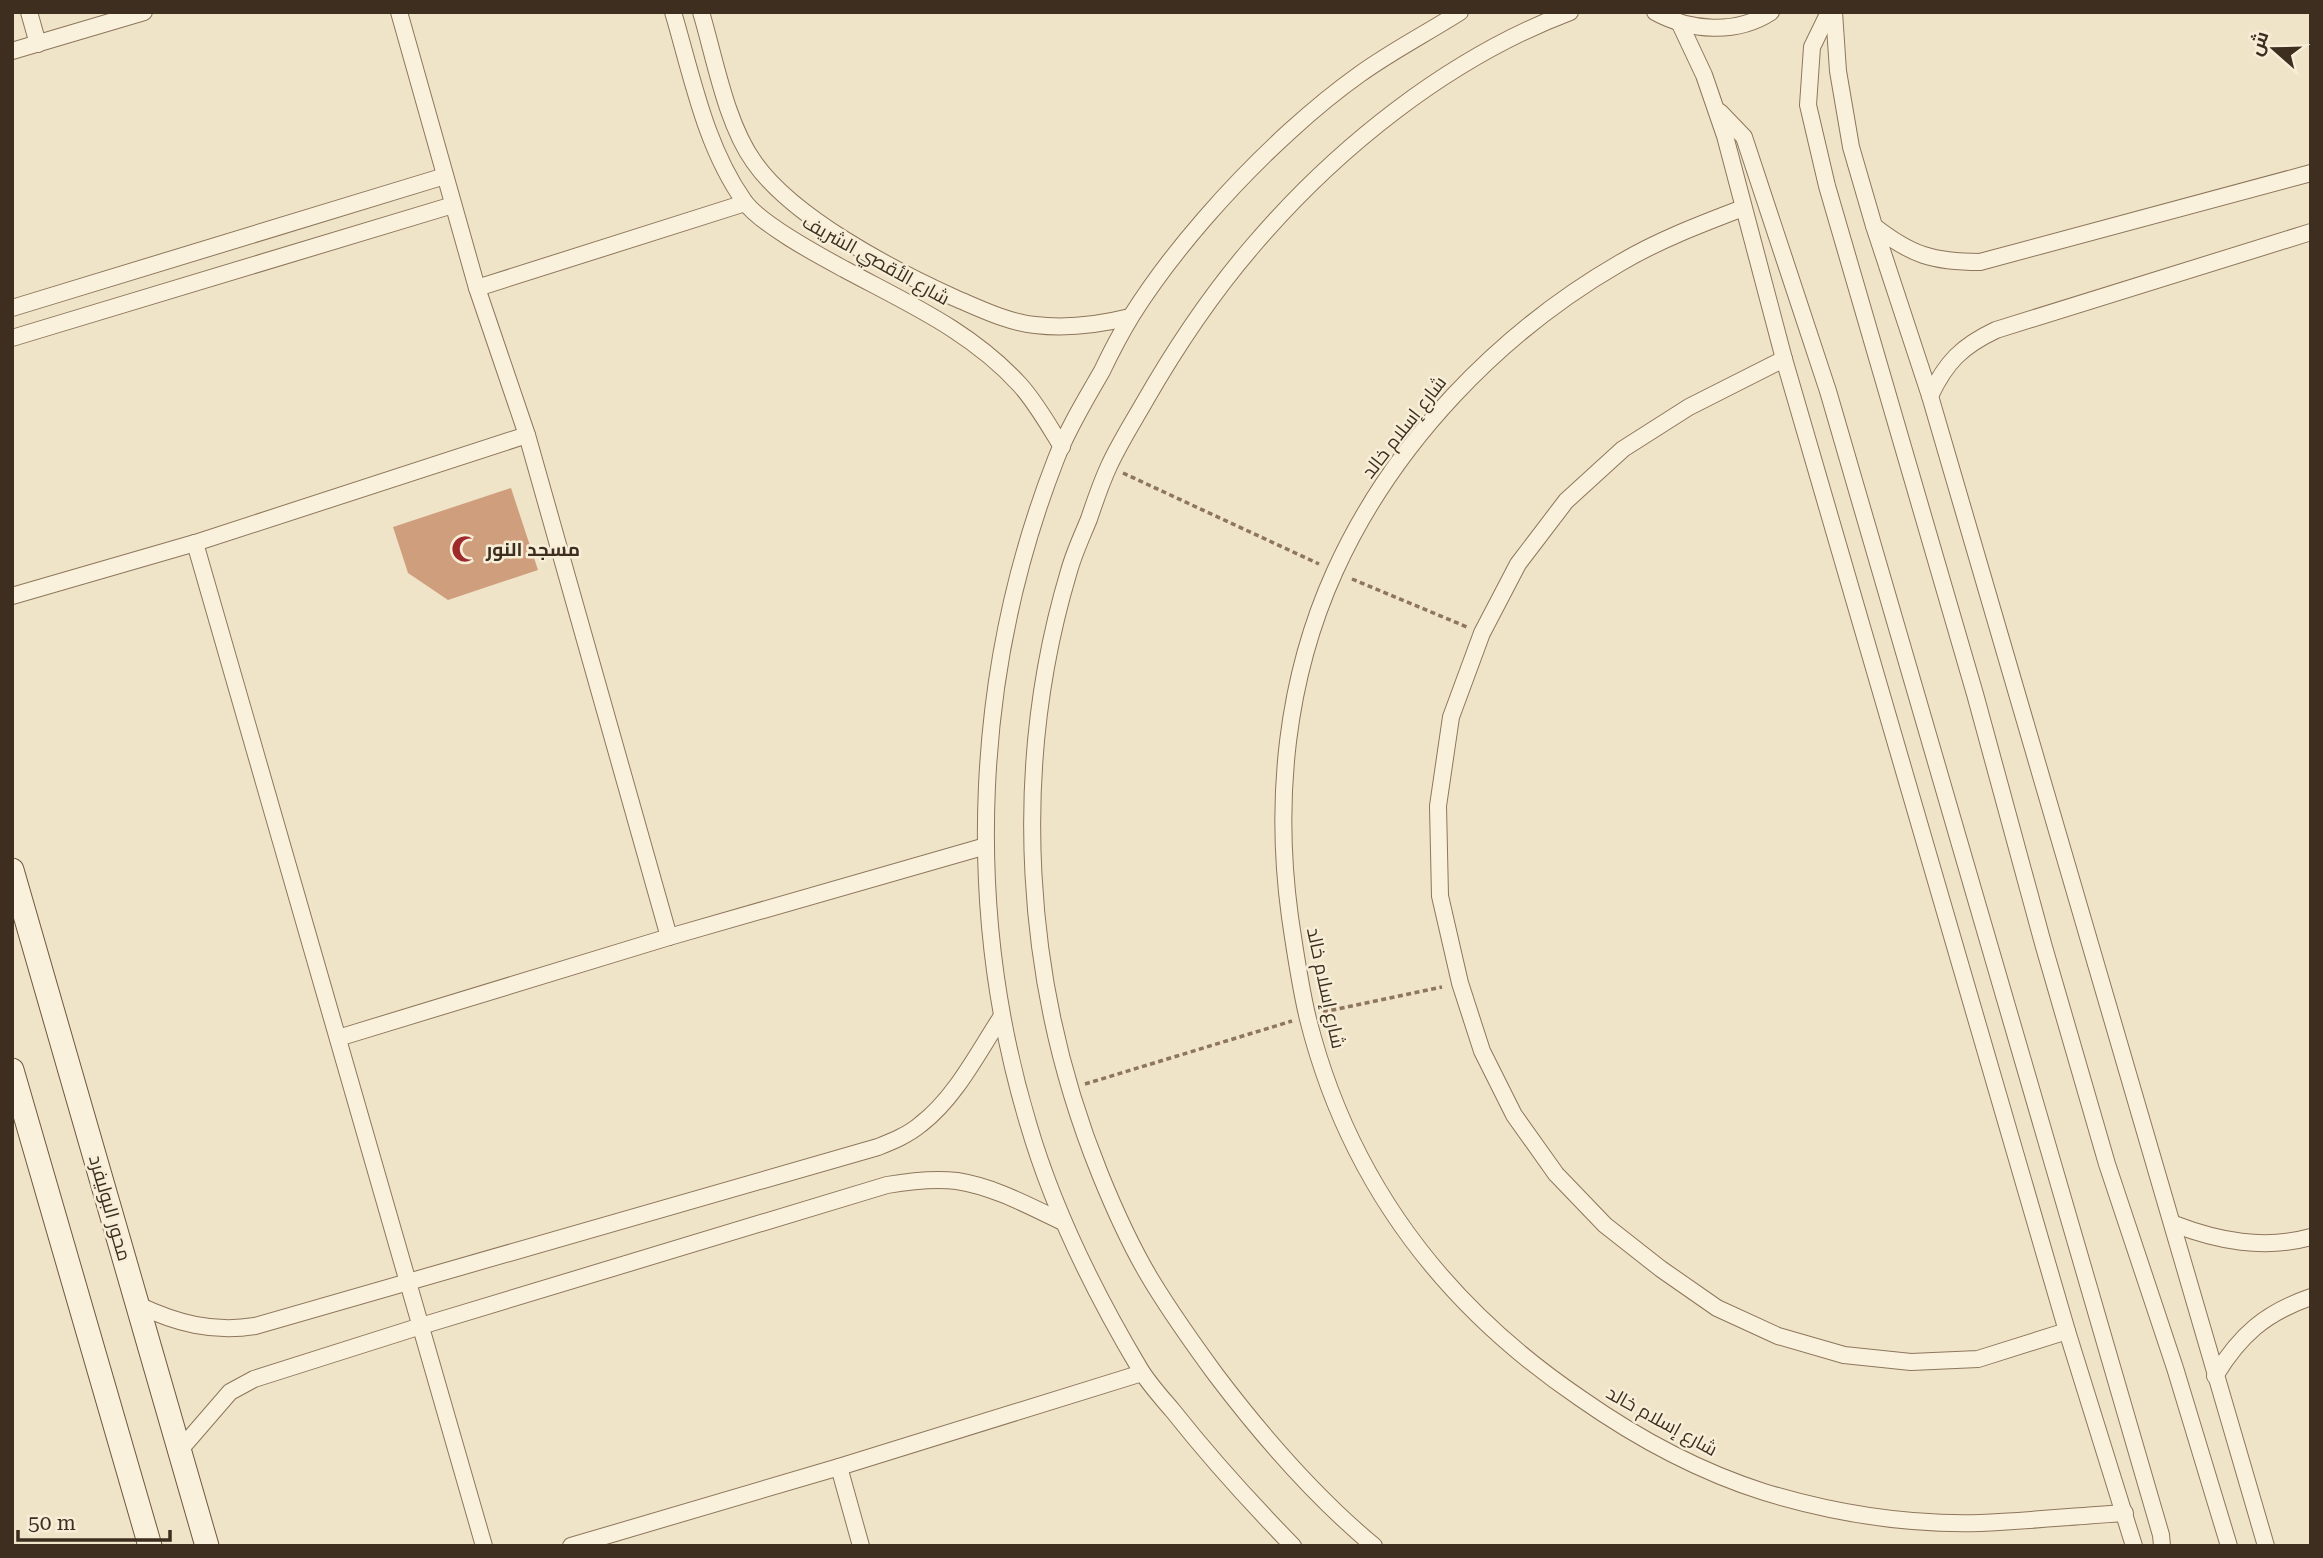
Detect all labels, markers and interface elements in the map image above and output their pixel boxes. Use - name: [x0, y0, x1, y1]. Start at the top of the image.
- north arrow: [2239, 14, 2309, 84]
- text: ش: [2244, 28, 2273, 59]
- street label: شارع الأقصي الشريف: [797, 210, 954, 313]
- street label: شارع إسلام خالد: [1357, 371, 1453, 484]
- mosque icon: مسجد النور: [450, 534, 480, 564]
- place label: مسجد النور: [485, 538, 580, 561]
- street label: شارع إسلام خالد: [1300, 925, 1350, 1051]
- street label: محور البوليفرد: [84, 1152, 136, 1264]
- street label: شارع إسلام خالد: [1601, 1381, 1722, 1463]
- scale bar: [18, 1498, 170, 1542]
- text: 50 m: [28, 1511, 76, 1535]

